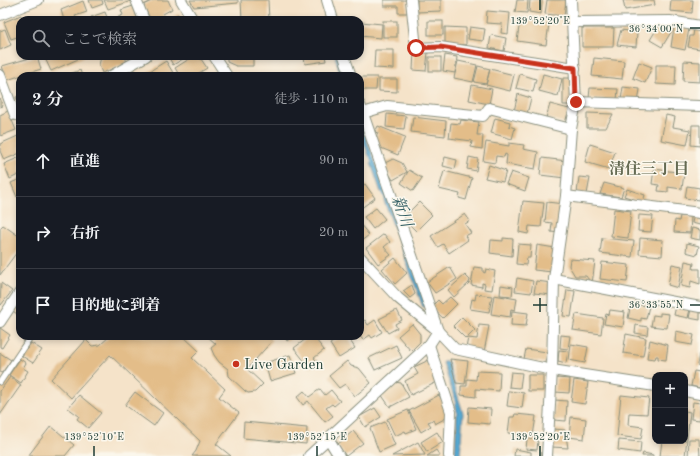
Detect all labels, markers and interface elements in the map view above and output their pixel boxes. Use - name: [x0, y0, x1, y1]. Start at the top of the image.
- search box: [16, 16, 364, 60]
- text: 139°52'20"E: [510, 16, 570, 26]
- text: 36°34'00"N: [629, 24, 684, 34]
- icon: search: [30, 27, 52, 49]
- text: ここで検索: [62, 33, 137, 48]
- route start: [407, 39, 425, 57]
- text: 2 分: [32, 92, 64, 109]
- text: 徒歩 · 110 m: [274, 93, 348, 106]
- route end: [567, 93, 585, 111]
- icon: ahead: [32, 150, 54, 172]
- text: 90 m: [319, 154, 348, 167]
- text: 直進: [70, 155, 100, 170]
- district label: 清住三丁目: [609, 160, 689, 178]
- water label: 新川: [388, 193, 417, 231]
- icon: right: [32, 222, 54, 244]
- text: 20 m: [319, 226, 348, 239]
- text: 右折: [70, 227, 100, 242]
- icon: arrive: [32, 294, 54, 316]
- text: 目的地に到着: [70, 299, 160, 314]
- text: 36°33'55"N: [629, 300, 684, 310]
- place label: Live Garden: [244, 358, 324, 373]
- marker: Live Garden: [231, 359, 241, 369]
- map controls: [652, 372, 688, 444]
- button: +: [652, 372, 688, 408]
- button: −: [652, 408, 688, 444]
- text: 139°52'10"E: [64, 432, 124, 442]
- text: 139°52'15"E: [287, 432, 347, 442]
- text: 139°52'20"E: [510, 432, 570, 442]

